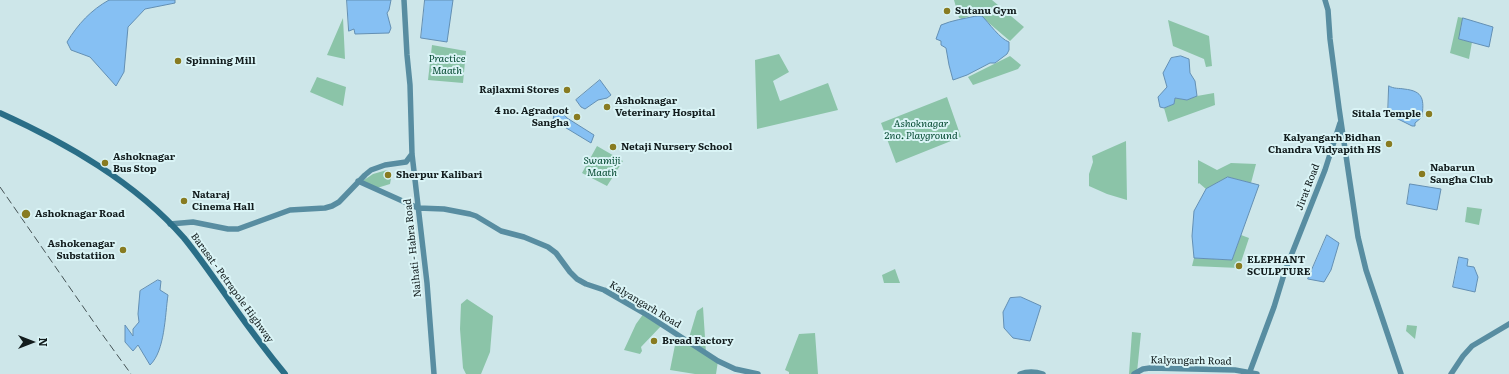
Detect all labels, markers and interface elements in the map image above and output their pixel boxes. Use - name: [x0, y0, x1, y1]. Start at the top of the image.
- place label: Sutanu Gym: [955, 5, 1017, 17]
- marker: Sutanu Gym: [942, 6, 952, 16]
- park label: Practice Maath: [429, 53, 465, 76]
- place label: Spinning Mill: [186, 55, 256, 67]
- marker: Spinning Mill: [173, 56, 183, 66]
- place label: Rajlaxmi Stores: [479, 84, 559, 96]
- marker: Rajlaxmi Stores: [562, 85, 572, 95]
- place label: Ashoknagar Veterinary Hospital: [615, 95, 715, 118]
- marker: Ashoknagar Veterinary Hospital: [602, 102, 612, 112]
- place label: 4 no. Agradoot Sangha: [495, 105, 569, 128]
- place label: Sitala Temple: [1352, 108, 1421, 120]
- marker: Sitala Temple: [1424, 109, 1434, 119]
- marker: 4 no. Agradoot Sangha: [572, 112, 582, 122]
- park label: Ashoknagar 2no. Playground: [884, 118, 958, 142]
- place label: Kalyangarh Bidhan Chandra Vidyapith HS: [1268, 132, 1381, 156]
- marker: Kalyangarh Bidhan Chandra Vidyapith HS: [1384, 139, 1394, 149]
- place label: Netaji Nursery School: [621, 141, 732, 153]
- marker: Netaji Nursery School: [608, 142, 618, 152]
- place label: Ashoknagar Bus Stop: [113, 151, 175, 174]
- park label: Swamiji Maath: [583, 155, 621, 178]
- marker: Ashoknagar Bus Stop: [100, 158, 110, 168]
- street label: Jirat Road: [1294, 162, 1322, 212]
- place label: Nabarun Sangha Club: [1430, 162, 1493, 186]
- place label: Sherpur Kalibari: [396, 169, 483, 181]
- marker: Nabarun Sangha Club: [1417, 169, 1427, 179]
- marker: Sherpur Kalibari: [383, 170, 393, 180]
- place label: Nataraj Cinema Hall: [192, 189, 254, 212]
- marker: Nataraj Cinema Hall: [179, 196, 189, 206]
- street label: Naihati - Habra Road: [402, 198, 424, 298]
- marker: Ashoknagar Road: [20, 208, 32, 220]
- place label: Ashoknagar Road: [35, 208, 125, 220]
- street label: Barasat - Petrapole Highway: [188, 231, 276, 345]
- place label: Ashokenagar Substatiion: [48, 238, 115, 262]
- marker: Ashokenagar Substatiion: [118, 245, 128, 255]
- place label: ELEPHANT SCULPTURE: [1247, 254, 1311, 278]
- marker: ELEPHANT SCULPTURE: [1234, 261, 1244, 271]
- street label: Kalyangarh Road: [607, 279, 683, 331]
- north arrow: [12, 322, 52, 362]
- place label: Bread Factory: [662, 335, 733, 347]
- marker: Bread Factory: [649, 336, 659, 346]
- text: N: [36, 337, 52, 347]
- street label: Kalyangarh Road: [1150, 354, 1232, 368]

